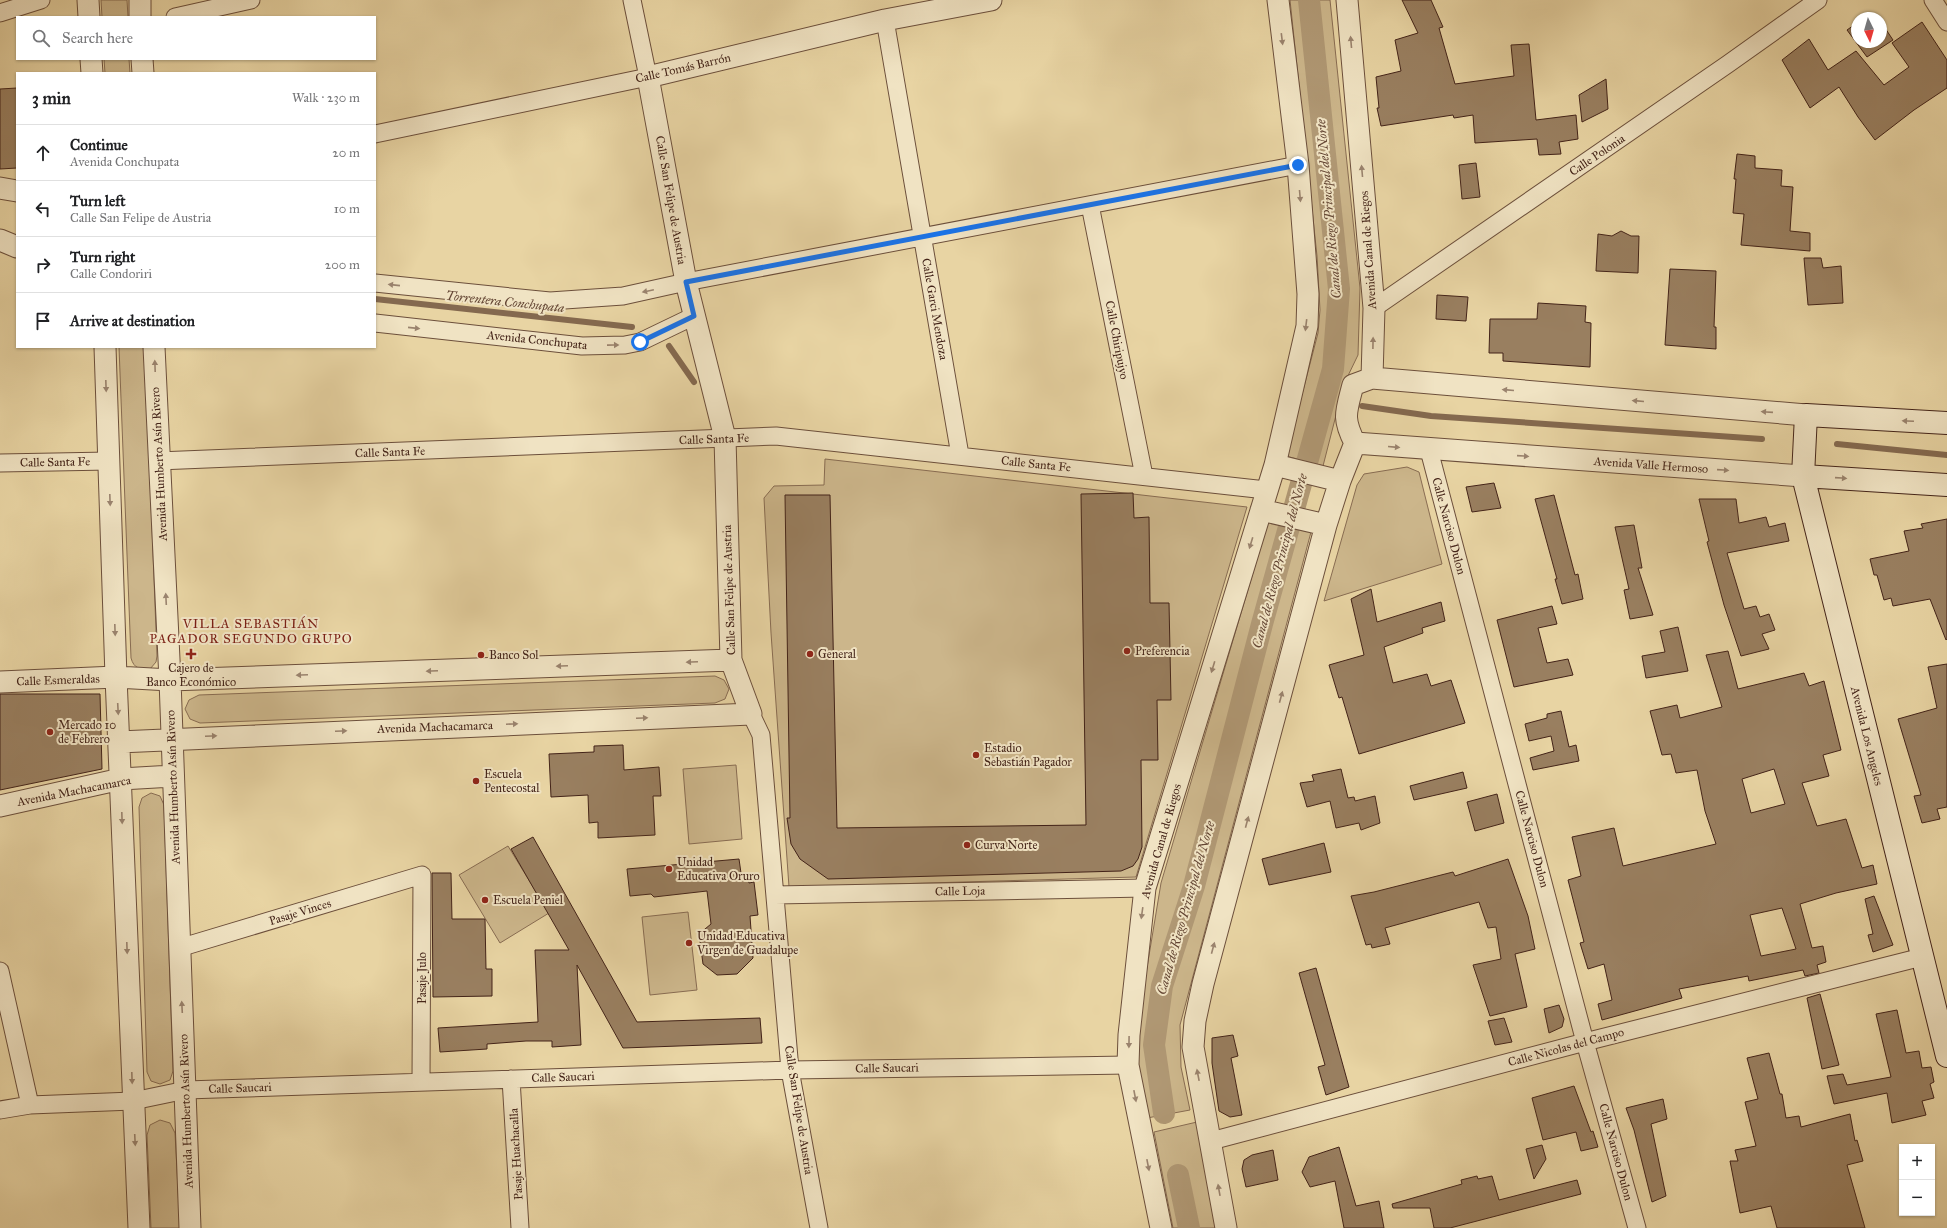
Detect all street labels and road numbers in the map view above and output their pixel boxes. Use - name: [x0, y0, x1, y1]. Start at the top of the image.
- street label: Calle Tomás Barrón: [634, 50, 732, 86]
- street label: Calle Polonia: [1566, 131, 1628, 179]
- street label: Calle San Felipe de Austria: [653, 135, 689, 266]
- street label: Avenida Canal de Riegos: [1357, 190, 1380, 311]
- street label: Calle Garci Mendoza: [919, 257, 951, 362]
- street label: Calle Chiripujyo: [1102, 299, 1132, 381]
- street label: Avenida Conchupata: [485, 328, 589, 352]
- street label: Avenida Humberto Asín Rivero: [148, 387, 170, 542]
- street label: Calle Santa Fe: [679, 431, 749, 447]
- street label: Calle Santa Fe: [355, 444, 425, 460]
- street label: Calle Santa Fe: [1000, 453, 1072, 475]
- street label: Calle Santa Fe: [20, 454, 90, 470]
- street label: Avenida Valle Hermoso: [1592, 454, 1709, 476]
- street label: Calle Narciso Dulon: [1429, 476, 1469, 577]
- street label: Calle San Felipe de Austria: [720, 524, 738, 655]
- street label: Calle Esmeraldas: [16, 672, 100, 688]
- street label: Avenida Los Angeles: [1847, 684, 1886, 787]
- street label: Avenida Humberto Asín Rivero: [163, 710, 183, 865]
- street label: Avenida Machacamarca: [376, 718, 494, 736]
- street label: Avenida Machacamarca: [15, 773, 133, 809]
- street label: Avenida Canal de Riegos: [1138, 782, 1185, 901]
- street label: Calle Narciso Dulon: [1512, 789, 1552, 890]
- street label: Calle Loja: [935, 884, 986, 898]
- street label: Pasaje Vinces: [267, 896, 333, 928]
- street label: Pasaje Julo: [415, 952, 430, 1004]
- street label: Calle Nicolas del Campo: [1507, 1025, 1625, 1069]
- street label: Avenida Humberto Asín Rivero: [176, 1034, 196, 1189]
- street label: Calle San Felipe de Austria: [782, 1044, 816, 1176]
- street label: Calle Saucari: [855, 1060, 920, 1076]
- street label: Calle Saucari: [531, 1069, 596, 1085]
- street label: Calle Saucari: [208, 1080, 273, 1096]
- street label: Calle Narciso Dulon: [1596, 1102, 1636, 1203]
- street label: Pasaje Huachacalla: [507, 1107, 525, 1200]

